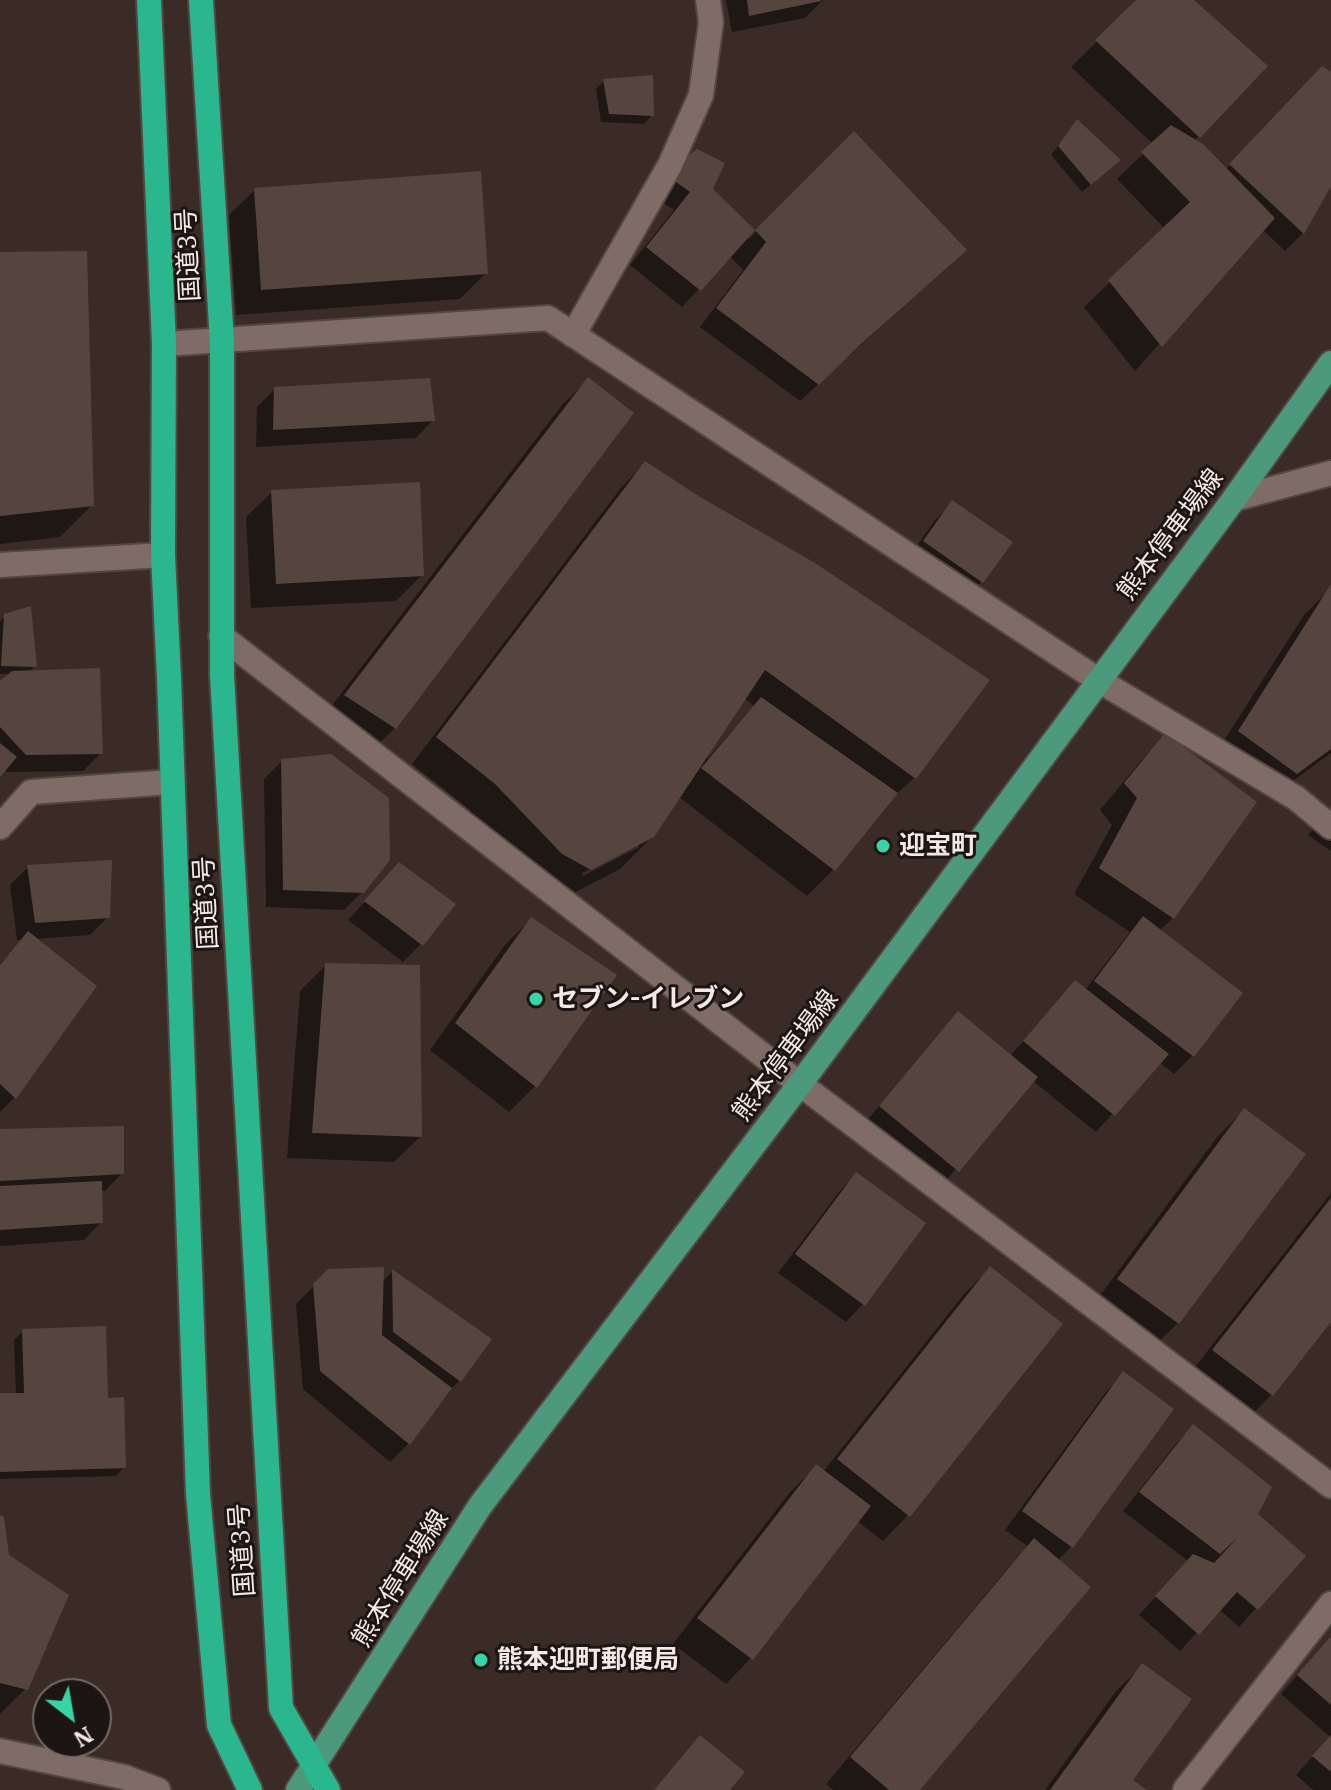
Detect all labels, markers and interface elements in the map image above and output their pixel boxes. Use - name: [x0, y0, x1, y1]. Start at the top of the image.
- street label: 国道3号: [171, 207, 207, 303]
- street label: 熊本停車場線: [1112, 463, 1230, 607]
- place label: 迎宝町: [899, 830, 977, 862]
- marker: 迎宝町: [874, 837, 892, 855]
- street label: 国道3号: [189, 855, 225, 951]
- place label: セブン-イレブン: [552, 983, 744, 1015]
- street label: 熊本停車場線: [727, 984, 845, 1128]
- marker: セブン-イレブン: [527, 990, 545, 1008]
- street label: 国道3号: [224, 1502, 262, 1598]
- street label: 熊本停車場線: [346, 1505, 456, 1653]
- place label: 熊本迎町郵便局: [497, 1644, 679, 1676]
- marker: 熊本迎町郵便局: [472, 1651, 490, 1669]
- north arrow: [32, 1678, 112, 1758]
- text: N: [69, 1720, 99, 1754]

